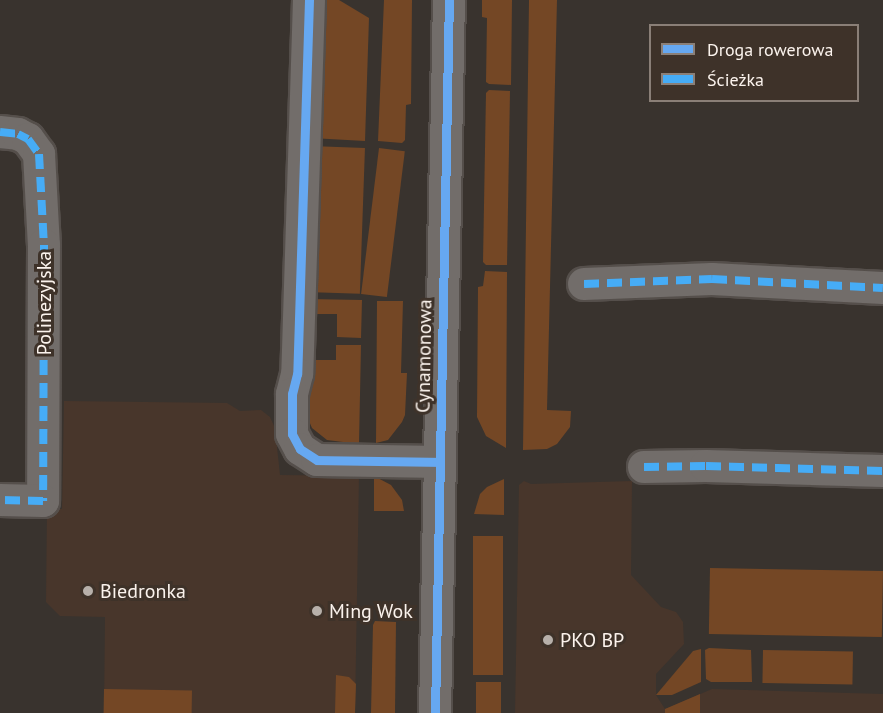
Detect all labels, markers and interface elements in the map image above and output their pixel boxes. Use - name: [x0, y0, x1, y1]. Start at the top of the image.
- legend: [649, 24, 859, 102]
- text: Droga rowerowa: [707, 38, 833, 61]
- text: Ścieżka: [707, 68, 764, 91]
- street label: Polinezyjska: [32, 251, 56, 355]
- street label: Cynamonowa: [411, 299, 437, 413]
- place label: Biedronka: [100, 579, 186, 603]
- marker: Biedronka: [81, 584, 95, 598]
- place label: Ming Wok: [329, 599, 413, 623]
- marker: Ming Wok: [310, 604, 324, 618]
- place label: PKO BP: [560, 628, 624, 652]
- marker: PKO BP: [541, 633, 555, 647]

